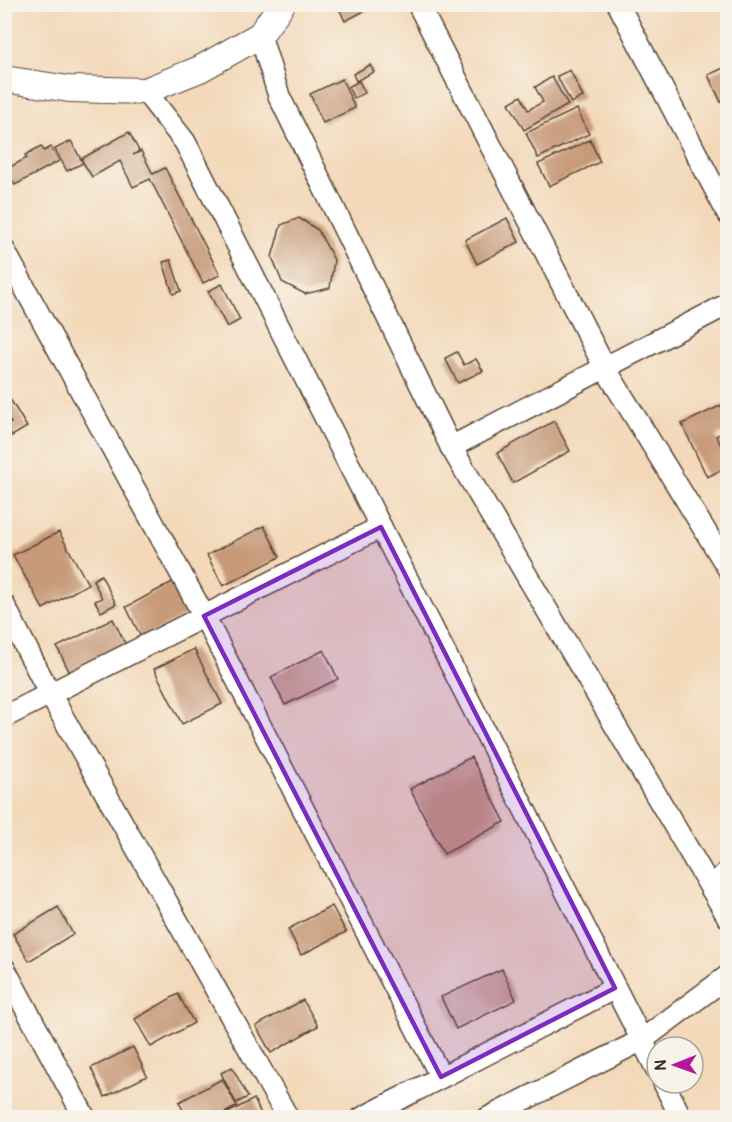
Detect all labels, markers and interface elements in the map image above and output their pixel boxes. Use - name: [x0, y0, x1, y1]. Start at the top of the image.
- north arrow: [645, 1035, 705, 1095]
- text: N: [651, 1059, 671, 1071]

